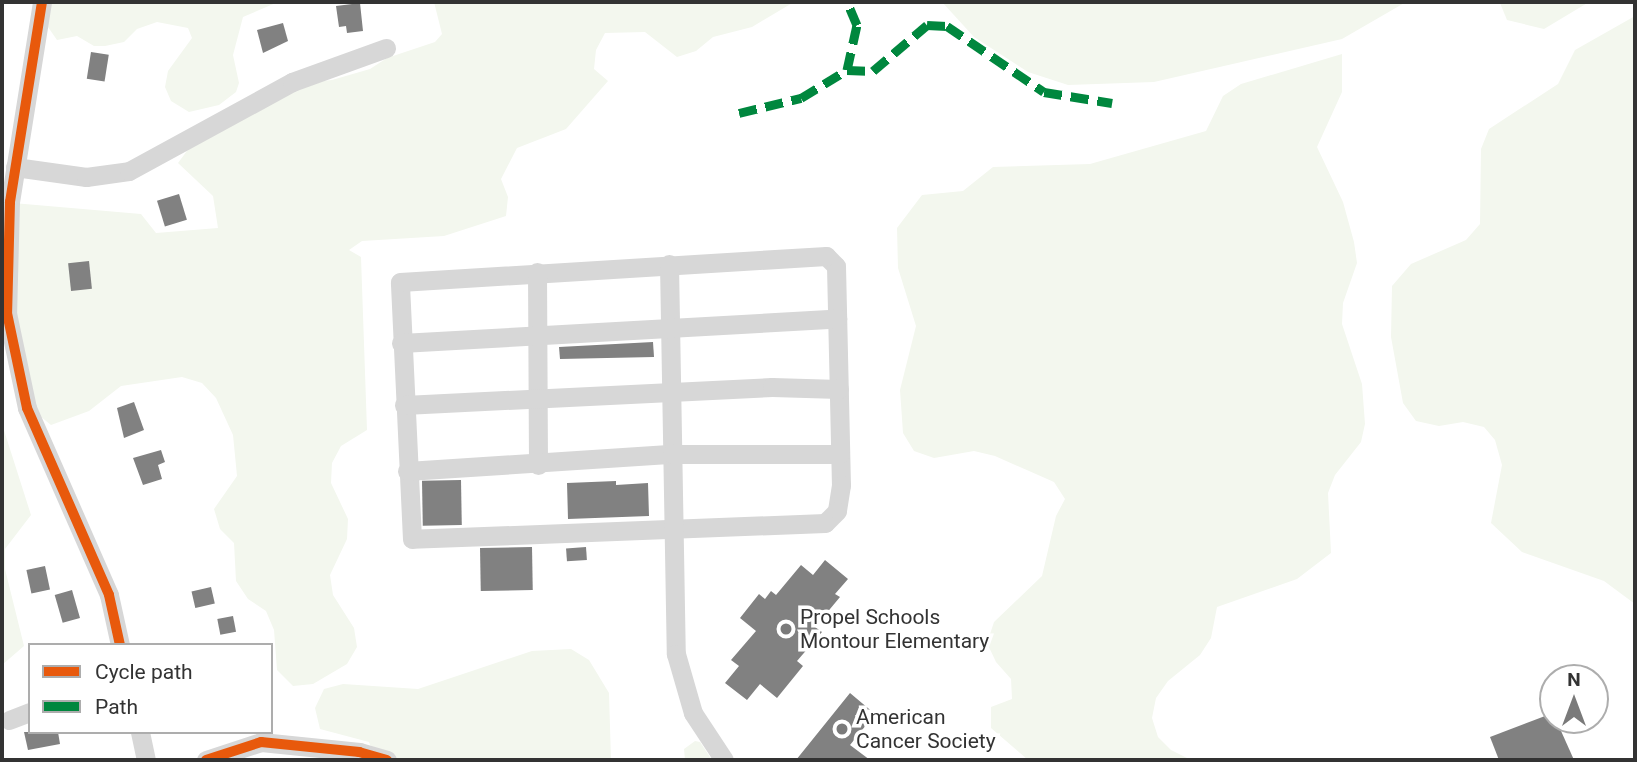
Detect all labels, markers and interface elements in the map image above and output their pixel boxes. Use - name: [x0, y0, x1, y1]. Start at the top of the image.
- place label: Propel Schools Montour Elementary: [800, 604, 989, 654]
- marker: Propel Schools Montour Elementary: [778, 621, 794, 637]
- legend: [28, 643, 273, 734]
- text: Cycle path: [95, 660, 193, 684]
- north arrow: [1539, 664, 1609, 734]
- text: N: [1567, 668, 1581, 691]
- text: Path: [95, 695, 138, 719]
- place label: American Cancer Society: [856, 704, 996, 754]
- marker: American Cancer Society: [834, 721, 850, 737]

